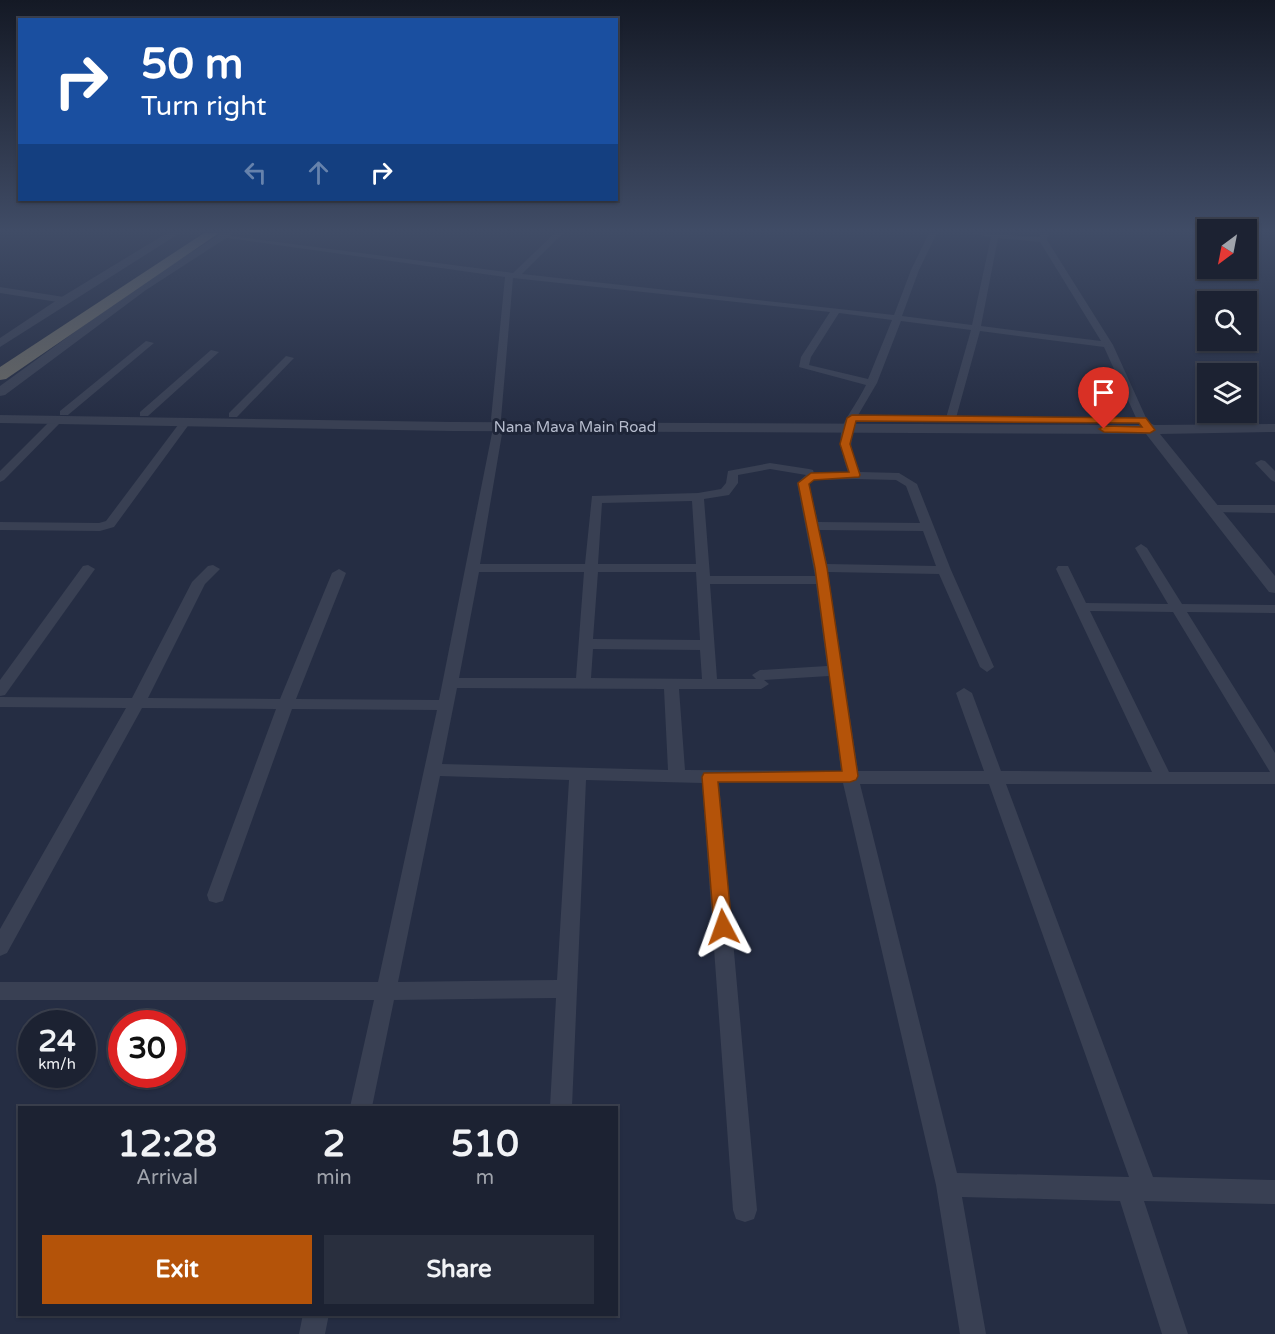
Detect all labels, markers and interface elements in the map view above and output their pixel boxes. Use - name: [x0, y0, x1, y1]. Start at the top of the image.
- text: 50 m: [141, 39, 243, 90]
- icon: right: [42, 42, 120, 120]
- text: Turn right: [141, 90, 267, 123]
- icon: left: [239, 156, 272, 189]
- icon: ahead: [302, 156, 335, 189]
- icon: right: [365, 156, 398, 189]
- north arrow: [1197, 219, 1257, 279]
- map controls: [1197, 219, 1257, 423]
- button: search: [1197, 291, 1257, 351]
- button: layers: [1197, 363, 1257, 423]
- pin: [1078, 367, 1129, 429]
- icon: arrive: [1087, 376, 1120, 409]
- street label: Nana Mava Main Road: [494, 418, 656, 436]
- position arrow: [691, 895, 755, 959]
- speed limit sign: 30: [108, 1010, 186, 1088]
- text: 24: [38, 1023, 76, 1060]
- text: km/h: [38, 1055, 76, 1073]
- text: 12:28: [117, 1123, 217, 1166]
- text: 2: [323, 1123, 345, 1166]
- text: 510: [451, 1123, 519, 1166]
- text: Arrival: [136, 1166, 198, 1190]
- text: min: [316, 1166, 352, 1190]
- text: m: [476, 1166, 494, 1190]
- button: Exit: [42, 1235, 312, 1304]
- button: Share: [324, 1235, 594, 1304]

